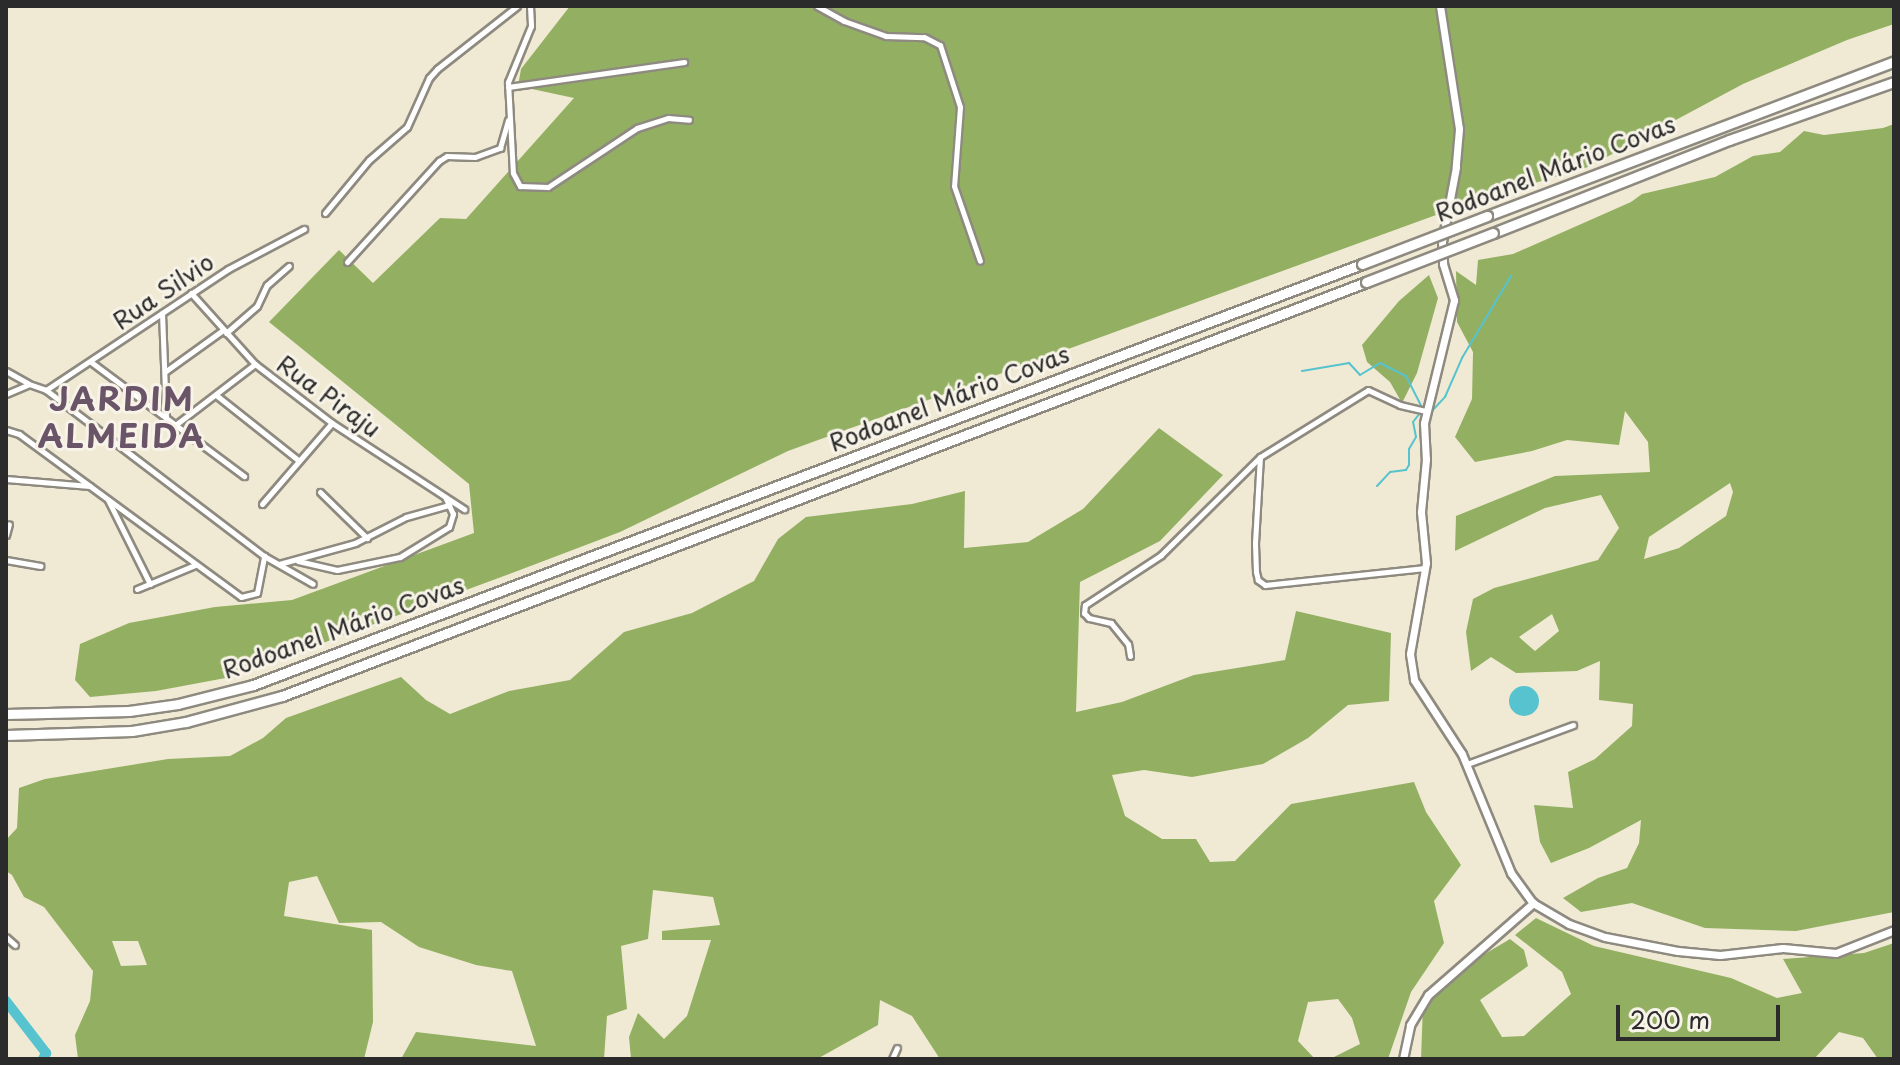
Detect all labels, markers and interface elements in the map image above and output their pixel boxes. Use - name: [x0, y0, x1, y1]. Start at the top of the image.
- street label: Rodoanel Mário Covas: [1430, 109, 1680, 227]
- street label: Rua Silvio: [107, 247, 219, 335]
- street label: Rodoanel Mário Covas: [824, 339, 1074, 457]
- street label: Rua Piraju: [271, 349, 387, 443]
- district label: JARDIM ALMEIDA: [40, 380, 204, 455]
- street label: Rodoanel Mário Covas: [218, 570, 468, 684]
- scale bar: [1620, 989, 1784, 1039]
- text: 200 m: [1630, 1001, 1710, 1037]

